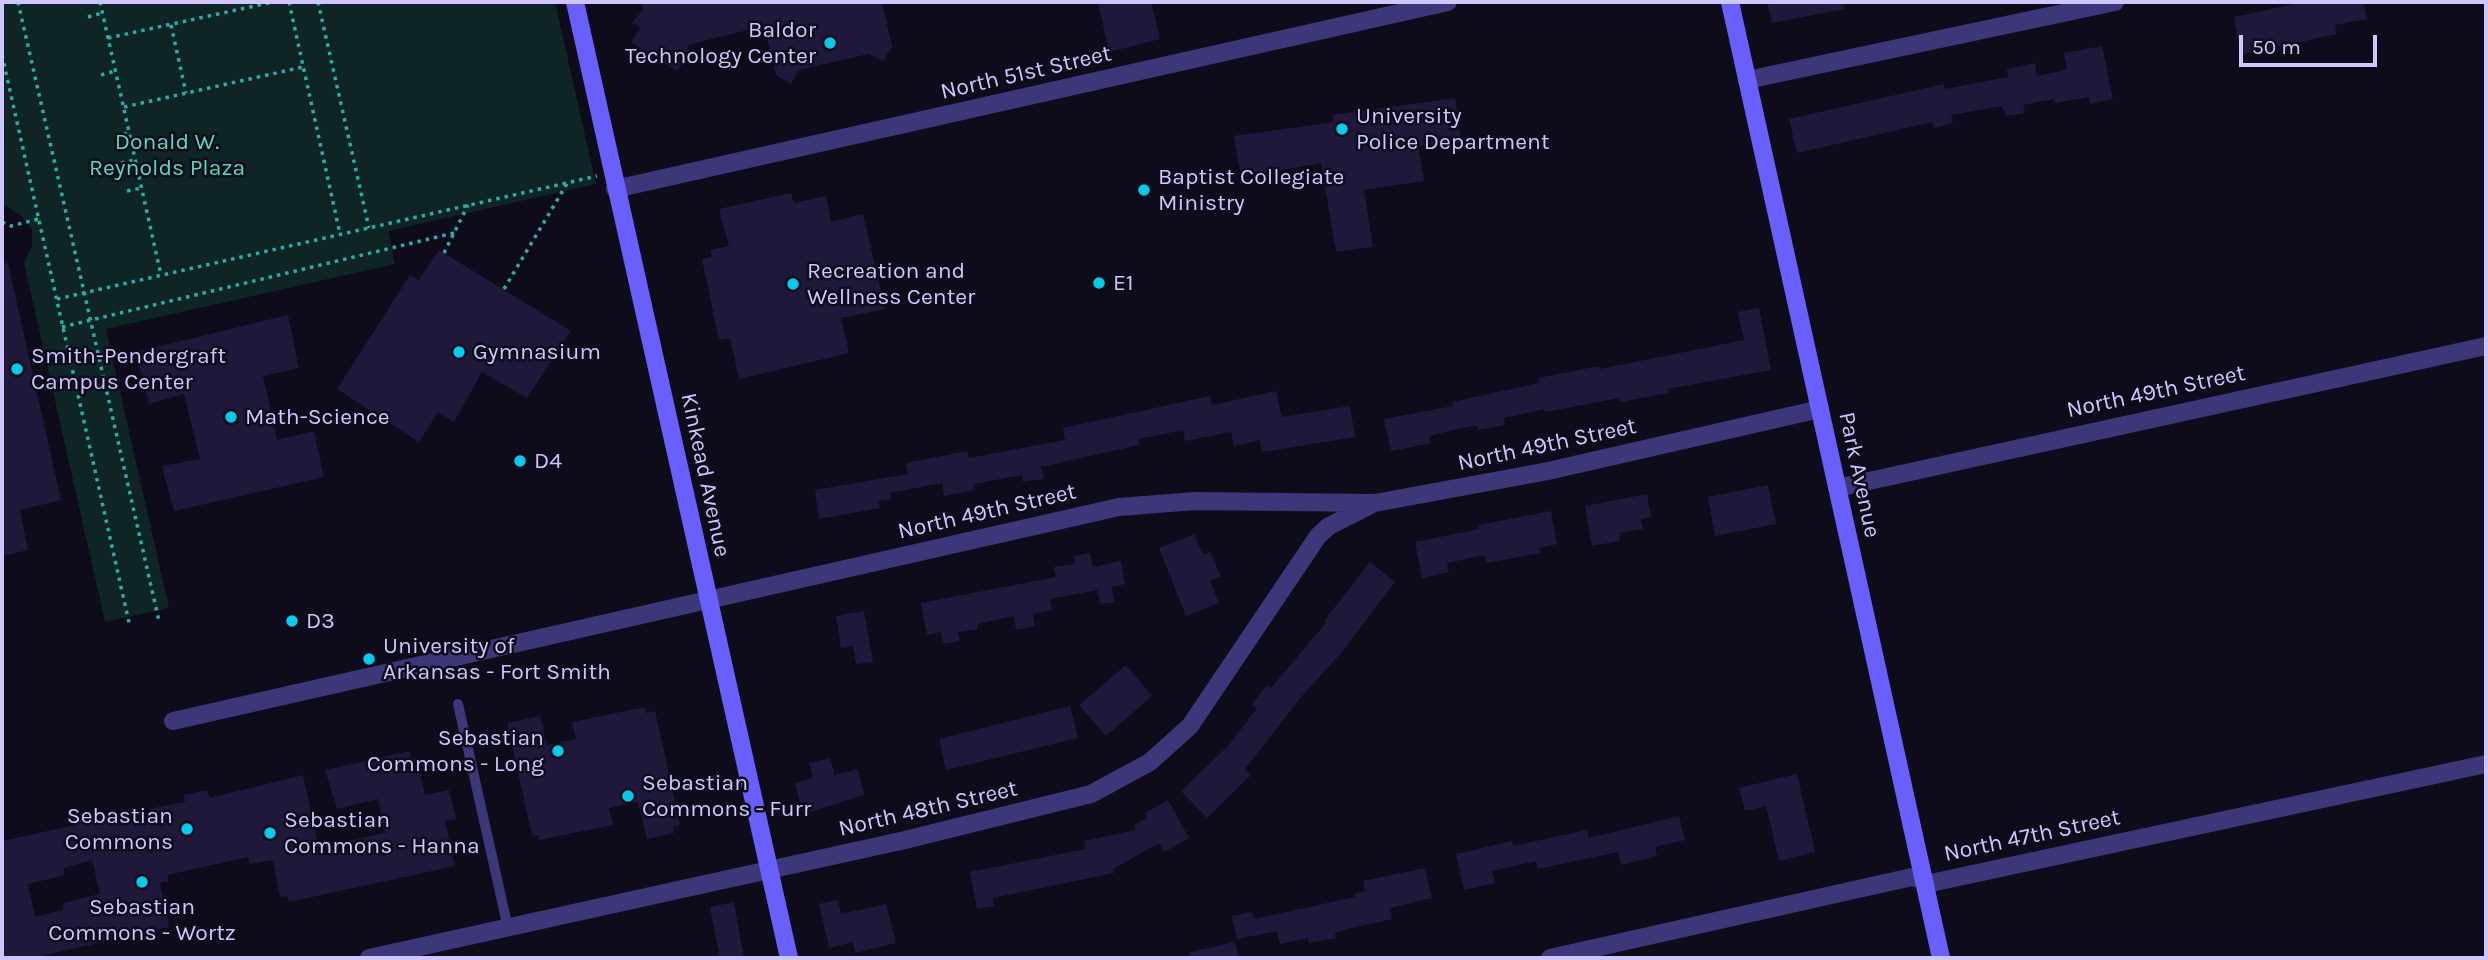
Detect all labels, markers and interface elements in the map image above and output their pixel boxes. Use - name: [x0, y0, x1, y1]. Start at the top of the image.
- place label: Baldor Technology Center: [625, 16, 816, 70]
- scale bar: [2243, 21, 2381, 65]
- marker: Baldor Technology Center: [822, 35, 838, 51]
- text: 50 m: [2252, 35, 2301, 59]
- street label: North 51st Street: [938, 40, 1114, 106]
- place label: University Police Department: [1356, 102, 1550, 156]
- marker: University Police Department: [1334, 121, 1350, 137]
- park label: Donald W. Reynolds Plaza: [89, 128, 245, 182]
- place label: Baptist Collegiate Ministry: [1158, 163, 1344, 217]
- marker: Baptist Collegiate Ministry: [1136, 182, 1152, 198]
- place label: Recreation and Wellness Center: [807, 257, 975, 311]
- place label: E1: [1113, 269, 1134, 297]
- marker: E1: [1091, 275, 1107, 291]
- marker: Recreation and Wellness Center: [785, 276, 801, 292]
- place label: Gymnasium: [473, 338, 601, 366]
- place label: Smith-Pendergraft Campus Center: [31, 342, 226, 396]
- marker: Gymnasium: [451, 344, 467, 360]
- street label: North 49th Street: [2064, 360, 2248, 424]
- marker: Smith-Pendergraft Campus Center: [9, 361, 25, 377]
- street label: Kinkead Avenue: [674, 390, 736, 560]
- place label: Math-Science: [245, 403, 390, 431]
- marker: Math-Science: [223, 409, 239, 425]
- street label: Park Avenue: [1832, 410, 1886, 540]
- street label: North 49th Street: [1455, 413, 1639, 477]
- place label: D4: [534, 447, 562, 475]
- marker: D4: [512, 453, 528, 469]
- street label: North 49th Street: [895, 478, 1079, 546]
- place label: D3: [306, 607, 335, 635]
- marker: D3: [284, 613, 300, 629]
- place label: University of Arkansas - Fort Smith: [383, 632, 611, 686]
- marker: University of Arkansas - Fort Smith: [361, 651, 377, 667]
- place label: Sebastian Commons - Long: [367, 724, 544, 778]
- marker: Sebastian Commons - Long: [550, 743, 566, 759]
- place label: Sebastian Commons - Furr: [642, 769, 811, 823]
- street label: North 48th Street: [836, 775, 1020, 843]
- marker: Sebastian Commons - Furr: [620, 788, 636, 804]
- place label: Sebastian Commons: [65, 802, 173, 856]
- street label: North 47th Street: [1941, 804, 2123, 868]
- place label: Sebastian Commons - Hanna: [284, 806, 480, 860]
- marker: Sebastian Commons: [179, 821, 195, 837]
- marker: Sebastian Commons - Hanna: [262, 825, 278, 841]
- marker: Sebastian Commons - Wortz: [134, 874, 150, 890]
- place label: Sebastian Commons - Wortz: [48, 893, 236, 947]

